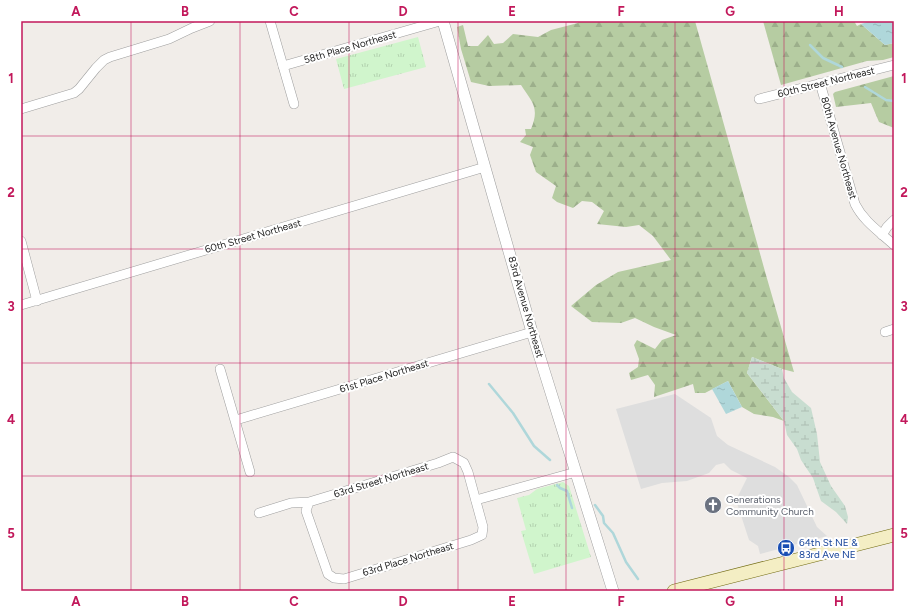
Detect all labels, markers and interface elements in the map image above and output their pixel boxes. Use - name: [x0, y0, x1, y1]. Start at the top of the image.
- text: A: [71, 4, 81, 19]
- text: B: [181, 4, 189, 19]
- text: C: [289, 4, 299, 19]
- text: D: [398, 4, 408, 19]
- text: E: [508, 4, 516, 19]
- text: F: [617, 4, 625, 19]
- text: G: [725, 4, 735, 19]
- text: H: [834, 4, 844, 19]
- street label: 58th Place Northeast: [302, 28, 398, 66]
- street label: 60th Street Northeast: [776, 64, 876, 100]
- text: 1: [8, 71, 14, 86]
- text: 1: [901, 71, 907, 86]
- street label: 80th Avenue Northeast: [818, 95, 860, 201]
- text: 2: [7, 185, 15, 200]
- text: 2: [900, 185, 908, 200]
- street label: 60th Street Northeast: [203, 216, 303, 256]
- street label: 83rd Avenue Northeast: [505, 255, 547, 359]
- text: 3: [7, 299, 15, 314]
- text: 3: [900, 299, 908, 314]
- street label: 61st Place Northeast: [338, 356, 430, 396]
- text: 4: [7, 412, 15, 427]
- text: 4: [900, 412, 908, 427]
- street label: 63rd Street Northeast: [332, 459, 430, 501]
- place label: Generations Community Church: [726, 493, 814, 518]
- church icon: Generations Community Church: [703, 495, 723, 515]
- text: 5: [7, 526, 15, 541]
- text: 5: [900, 526, 908, 541]
- place label: 64th St NE & 83rd Ave NE: [799, 536, 858, 561]
- bus stop icon: 64th St NE & 83rd Ave NE: [776, 538, 796, 558]
- street label: 63rd Place Northeast: [361, 539, 455, 579]
- text: A: [71, 594, 81, 609]
- text: B: [181, 594, 189, 609]
- text: C: [289, 594, 299, 609]
- text: D: [398, 594, 408, 609]
- text: E: [508, 594, 516, 609]
- text: F: [617, 594, 625, 609]
- text: G: [725, 594, 735, 609]
- text: H: [834, 594, 844, 609]

